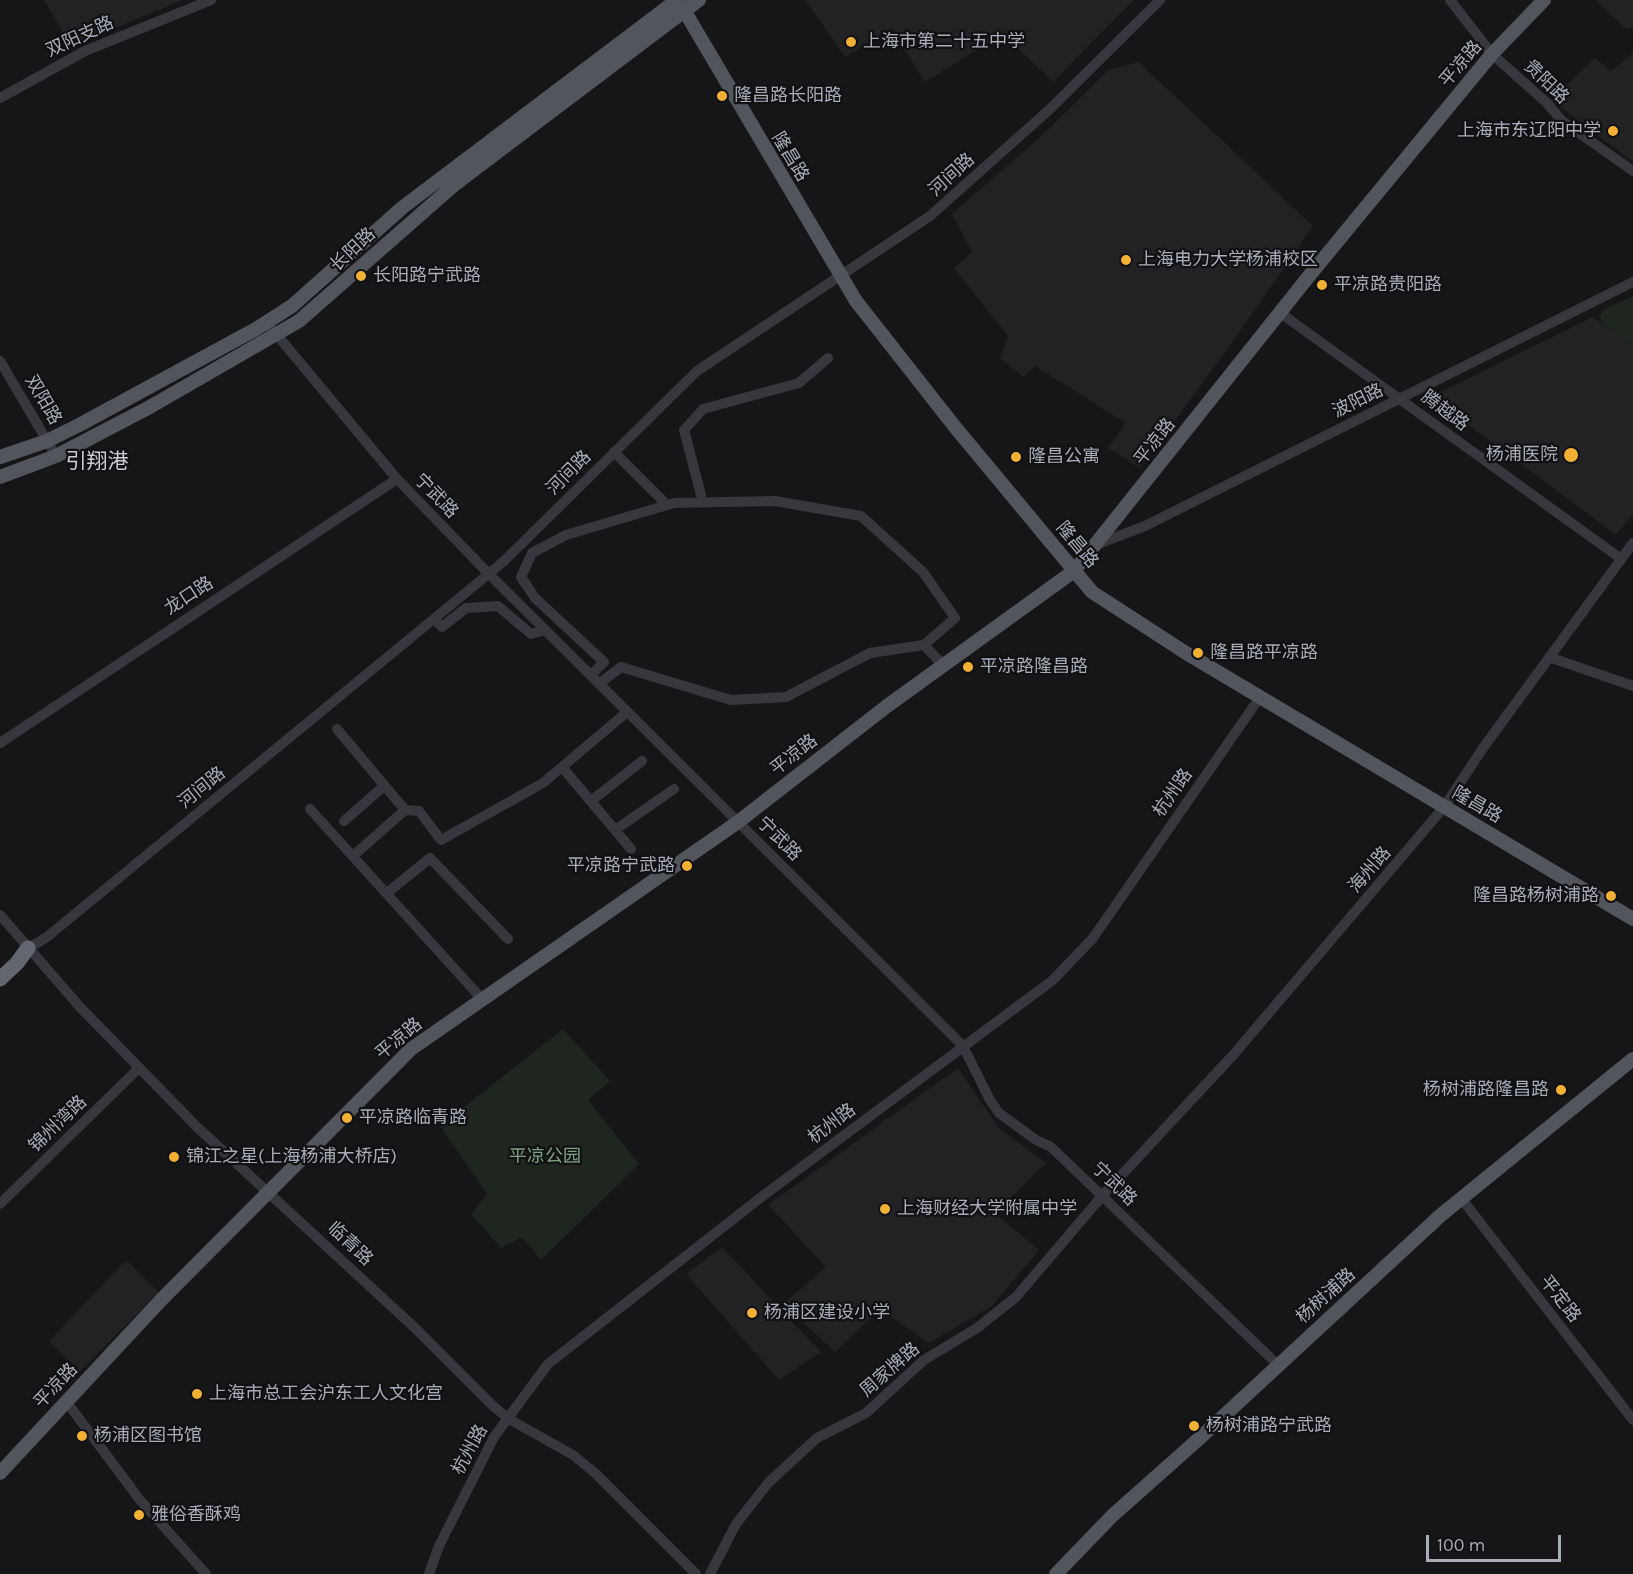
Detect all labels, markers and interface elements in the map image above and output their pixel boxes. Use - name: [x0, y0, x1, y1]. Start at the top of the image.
- street label: 双阳支路: [43, 12, 117, 62]
- place label: 上海市第二十五中学: [863, 31, 1025, 53]
- marker: 上海市第二十五中学: [844, 35, 858, 49]
- street label: 平凉路: [1435, 36, 1487, 92]
- street label: 贵阳路: [1519, 55, 1573, 109]
- place label: 隆昌路长阳路: [734, 85, 842, 107]
- marker: 隆昌路长阳路: [715, 89, 729, 103]
- place label: 上海市东辽阳中学: [1457, 120, 1601, 142]
- marker: 上海市东辽阳中学: [1606, 124, 1620, 138]
- street label: 隆昌路: [767, 128, 813, 186]
- street label: 河间路: [925, 149, 979, 201]
- street label: 长阳路: [326, 224, 380, 276]
- place label: 上海电力大学杨浦校区: [1138, 249, 1318, 271]
- marker: 上海电力大学杨浦校区: [1119, 253, 1133, 267]
- place label: 长阳路宁武路: [373, 265, 481, 287]
- marker: 长阳路宁武路: [354, 269, 368, 283]
- place label: 平凉路贵阳路: [1334, 274, 1442, 296]
- marker: 平凉路贵阳路: [1315, 278, 1329, 292]
- street label: 双阳路: [20, 371, 66, 429]
- street label: 波阳路: [1329, 379, 1387, 423]
- street label: 腾越路: [1417, 386, 1473, 436]
- street label: 平凉路: [1130, 414, 1180, 470]
- place label: 杨浦医院: [1486, 444, 1558, 466]
- street label: 河间路: [542, 446, 596, 500]
- place label: 隆昌公寓: [1028, 446, 1100, 468]
- marker: 杨浦医院: [1562, 446, 1580, 464]
- district label: 引翔港: [66, 449, 128, 475]
- marker: 隆昌公寓: [1009, 450, 1023, 464]
- street label: 宁武路: [409, 469, 463, 523]
- street label: 隆昌路: [1051, 517, 1103, 573]
- street label: 龙口路: [160, 572, 218, 620]
- place label: 隆昌路平凉路: [1210, 642, 1318, 664]
- marker: 隆昌路平凉路: [1191, 646, 1205, 660]
- place label: 平凉路隆昌路: [980, 656, 1088, 678]
- marker: 平凉路隆昌路: [961, 660, 975, 674]
- street label: 平凉路: [766, 730, 822, 780]
- street label: 河间路: [174, 763, 230, 813]
- street label: 杭州路: [1149, 765, 1197, 821]
- street label: 隆昌路: [1448, 782, 1506, 828]
- street label: 宁武路: [752, 812, 806, 866]
- street label: 海州路: [1344, 843, 1396, 897]
- place label: 平凉路宁武路: [567, 855, 675, 877]
- marker: 平凉路宁武路: [680, 859, 694, 873]
- place label: 隆昌路杨树浦路: [1473, 885, 1599, 907]
- marker: 隆昌路杨树浦路: [1604, 889, 1618, 903]
- street label: 平凉路: [371, 1013, 427, 1065]
- place label: 杨树浦路隆昌路: [1423, 1079, 1549, 1101]
- marker: 杨树浦路隆昌路: [1554, 1083, 1568, 1097]
- street label: 锦州湾路: [25, 1091, 91, 1157]
- street label: 杭州路: [804, 1099, 860, 1149]
- place label: 平凉路临青路: [359, 1107, 467, 1129]
- marker: 平凉路临青路: [340, 1111, 354, 1125]
- place label: 锦江之星(上海杨浦大桥店): [186, 1146, 397, 1168]
- park label: 平凉公园: [509, 1146, 581, 1168]
- marker: 锦江之星(上海杨浦大桥店): [167, 1150, 181, 1164]
- street label: 宁武路: [1087, 1157, 1141, 1211]
- place label: 上海财经大学附属中学: [897, 1198, 1077, 1220]
- marker: 上海财经大学附属中学: [878, 1202, 892, 1216]
- street label: 临青路: [323, 1218, 377, 1270]
- street label: 杨树浦路: [1292, 1264, 1360, 1328]
- street label: 平定路: [1535, 1271, 1585, 1327]
- place label: 杨浦区建设小学: [764, 1302, 890, 1324]
- marker: 杨浦区建设小学: [745, 1306, 759, 1320]
- street label: 周家牌路: [856, 1338, 924, 1402]
- street label: 平凉路: [30, 1359, 82, 1413]
- place label: 上海市总工会沪东工人文化宫: [209, 1383, 443, 1405]
- marker: 上海市总工会沪东工人文化宫: [190, 1387, 204, 1401]
- place label: 杨树浦路宁武路: [1206, 1415, 1332, 1437]
- marker: 杨树浦路宁武路: [1187, 1419, 1201, 1433]
- street label: 杭州路: [447, 1421, 493, 1479]
- place label: 杨浦区图书馆: [94, 1425, 202, 1447]
- marker: 杨浦区图书馆: [75, 1429, 89, 1443]
- place label: 雅俗香酥鸡: [151, 1504, 241, 1526]
- marker: 雅俗香酥鸡: [132, 1508, 146, 1522]
- scale bar: [1429, 1523, 1564, 1561]
- text: 100 m: [1437, 1534, 1485, 1556]

